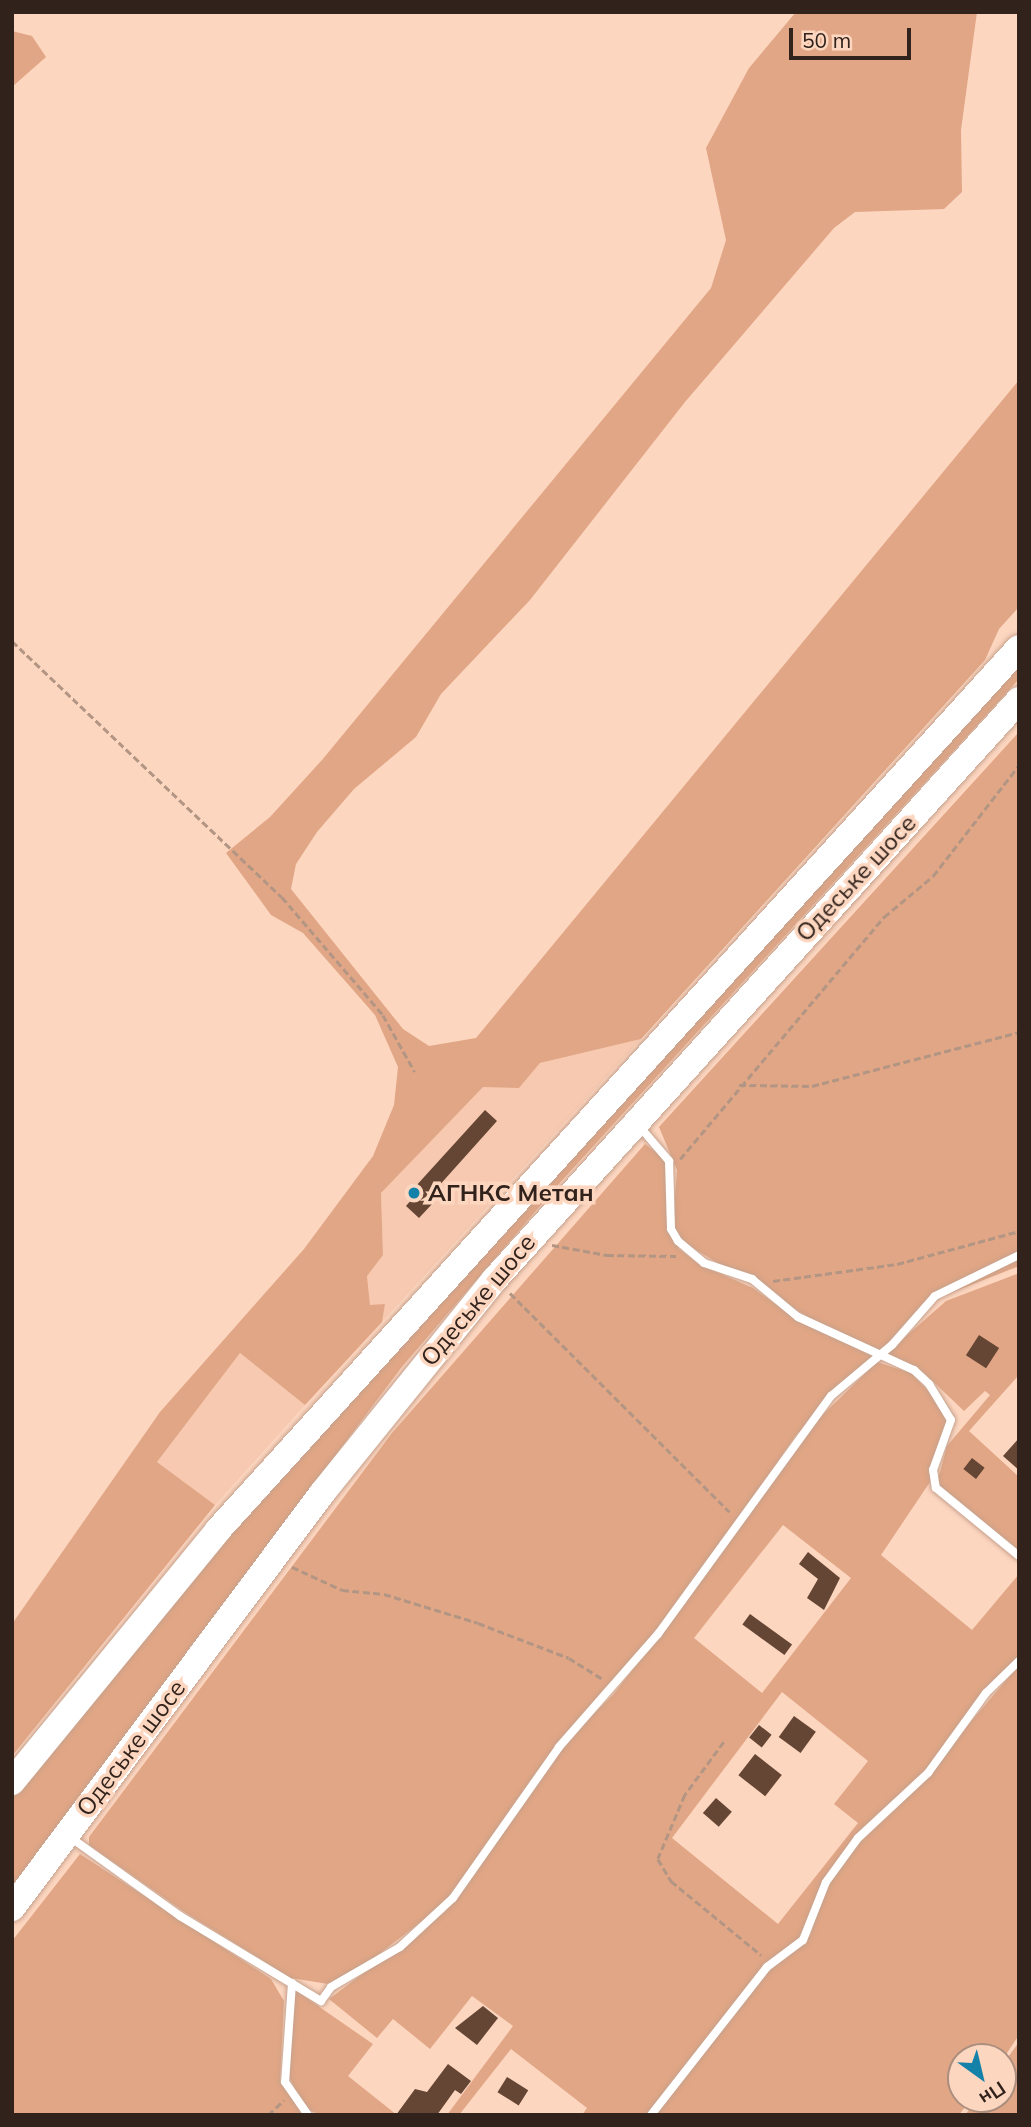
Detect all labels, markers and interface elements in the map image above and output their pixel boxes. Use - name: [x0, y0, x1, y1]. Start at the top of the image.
- scale bar: [793, 14, 916, 58]
- text: 50 m: [802, 27, 851, 53]
- street label: Одеське шосе: [790, 809, 922, 947]
- place label: АГНКС Метан: [428, 1179, 594, 1207]
- marker: АГНКС Метан: [406, 1185, 422, 1201]
- street label: Одеське шосе: [415, 1228, 541, 1372]
- street label: Одеське шосе: [70, 1674, 192, 1822]
- north arrow: [947, 2043, 1017, 2113]
- text: Пн: [975, 2076, 1010, 2111]

